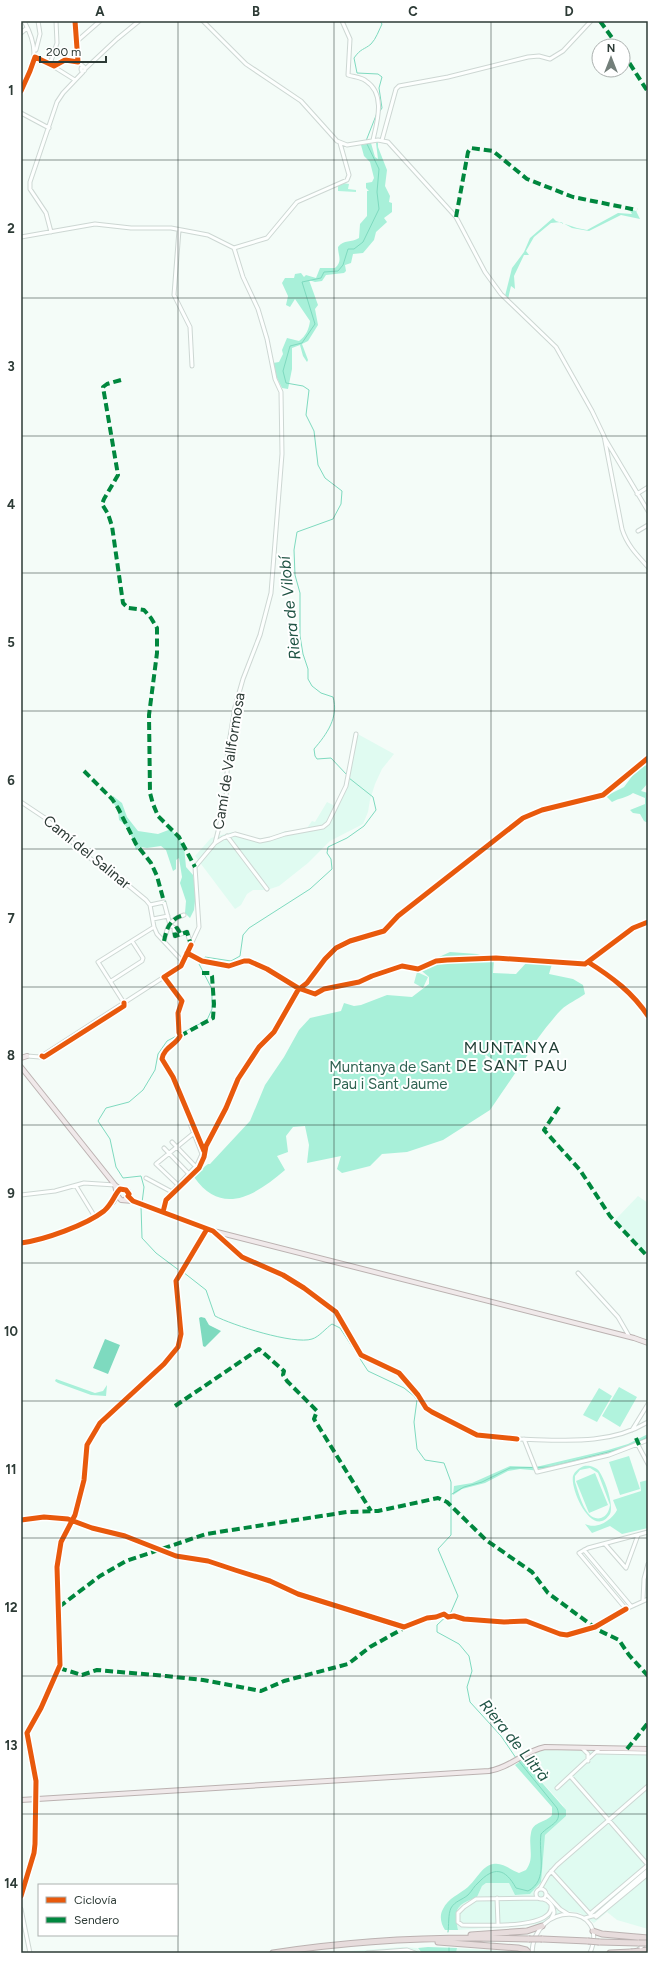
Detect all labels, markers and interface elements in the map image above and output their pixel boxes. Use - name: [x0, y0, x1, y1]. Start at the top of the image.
- text: A: [95, 4, 105, 19]
- text: B: [252, 4, 260, 19]
- text: C: [408, 4, 418, 19]
- text: D: [564, 4, 574, 19]
- scale bar: [40, 38, 106, 64]
- north arrow: [591, 38, 631, 78]
- text: N: [607, 42, 615, 55]
- text: 200 m: [46, 45, 81, 59]
- text: 1: [8, 83, 14, 98]
- text: 2: [7, 221, 15, 236]
- text: 3: [7, 359, 15, 374]
- text: 4: [7, 497, 15, 512]
- water label: Riera de Vilobí: [274, 553, 304, 661]
- text: 5: [7, 635, 15, 650]
- street label: Camí de Vallformosa: [209, 691, 249, 831]
- text: 6: [7, 773, 15, 788]
- street label: Camí del Salinar: [40, 811, 134, 893]
- text: 7: [7, 911, 15, 926]
- district label: MUNTANYA DE SANT PAU: [456, 1038, 568, 1075]
- text: 8: [7, 1048, 15, 1063]
- park label: Muntanya de Sant Pau i Sant Jaume: [329, 1058, 451, 1093]
- text: 9: [7, 1186, 15, 1201]
- text: 10: [4, 1324, 18, 1339]
- text: 11: [6, 1462, 16, 1477]
- text: 12: [4, 1600, 18, 1615]
- water label: Riera de Llitrà: [476, 1695, 553, 1785]
- text: 13: [5, 1738, 17, 1753]
- text: 14: [4, 1876, 18, 1891]
- legend: [38, 1884, 178, 1936]
- text: Ciclovía: [74, 1893, 117, 1907]
- text: Sendero: [74, 1913, 119, 1927]

